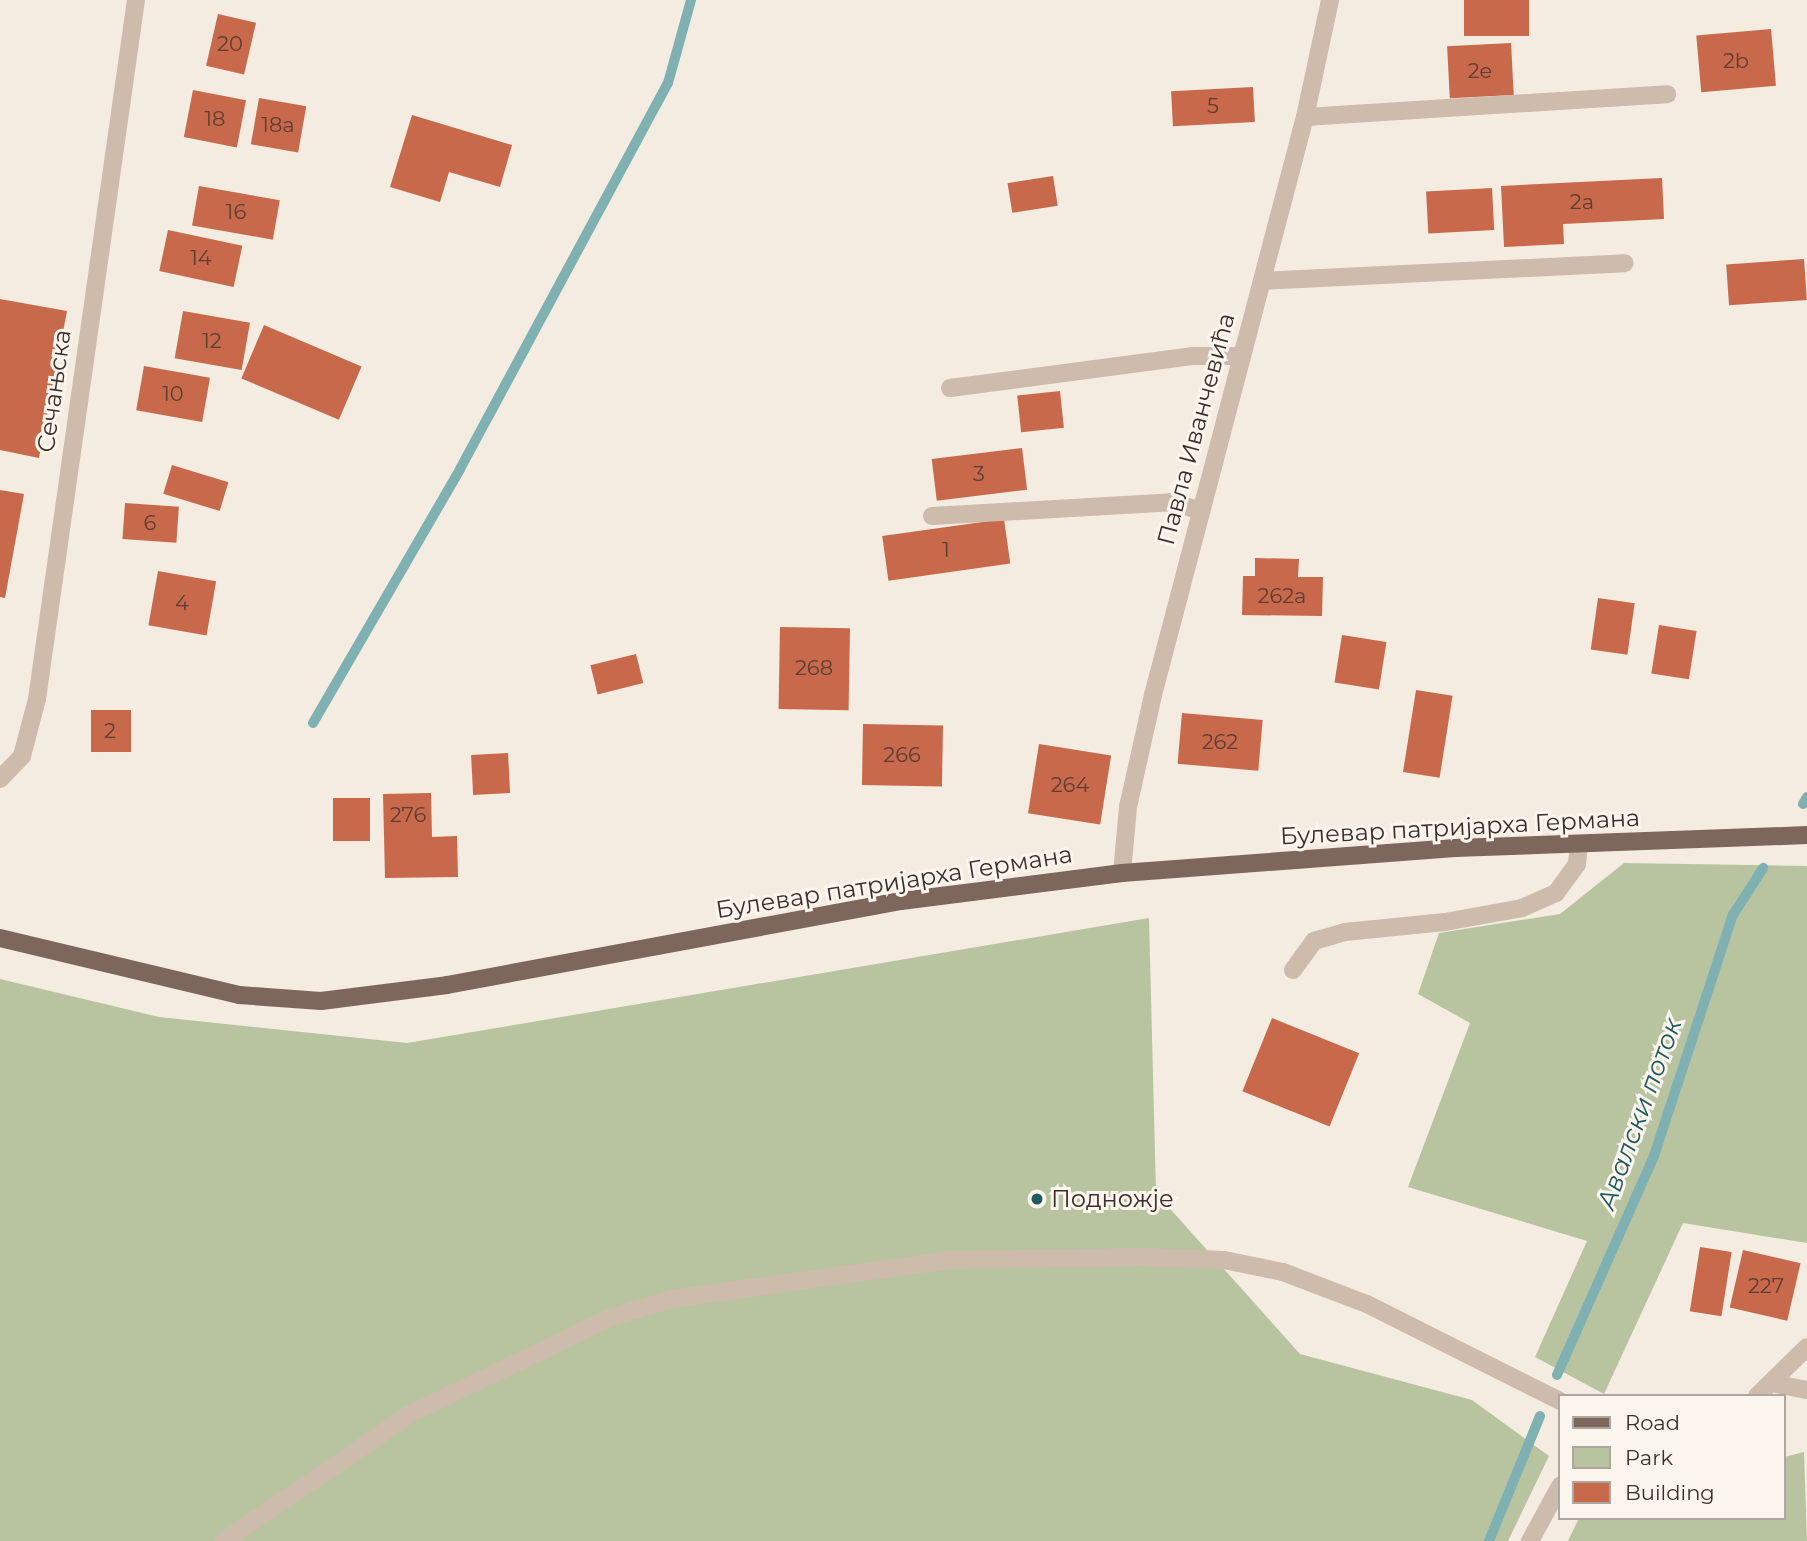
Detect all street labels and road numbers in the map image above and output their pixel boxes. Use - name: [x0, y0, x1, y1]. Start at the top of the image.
- street label: Павла Иванчевића: [1151, 310, 1241, 548]
- street label: Сечањска: [31, 328, 77, 454]
- street label: Булевар патријарха Германа: [1279, 803, 1641, 851]
- street label: Булевар патријарха Германа: [714, 840, 1074, 924]

